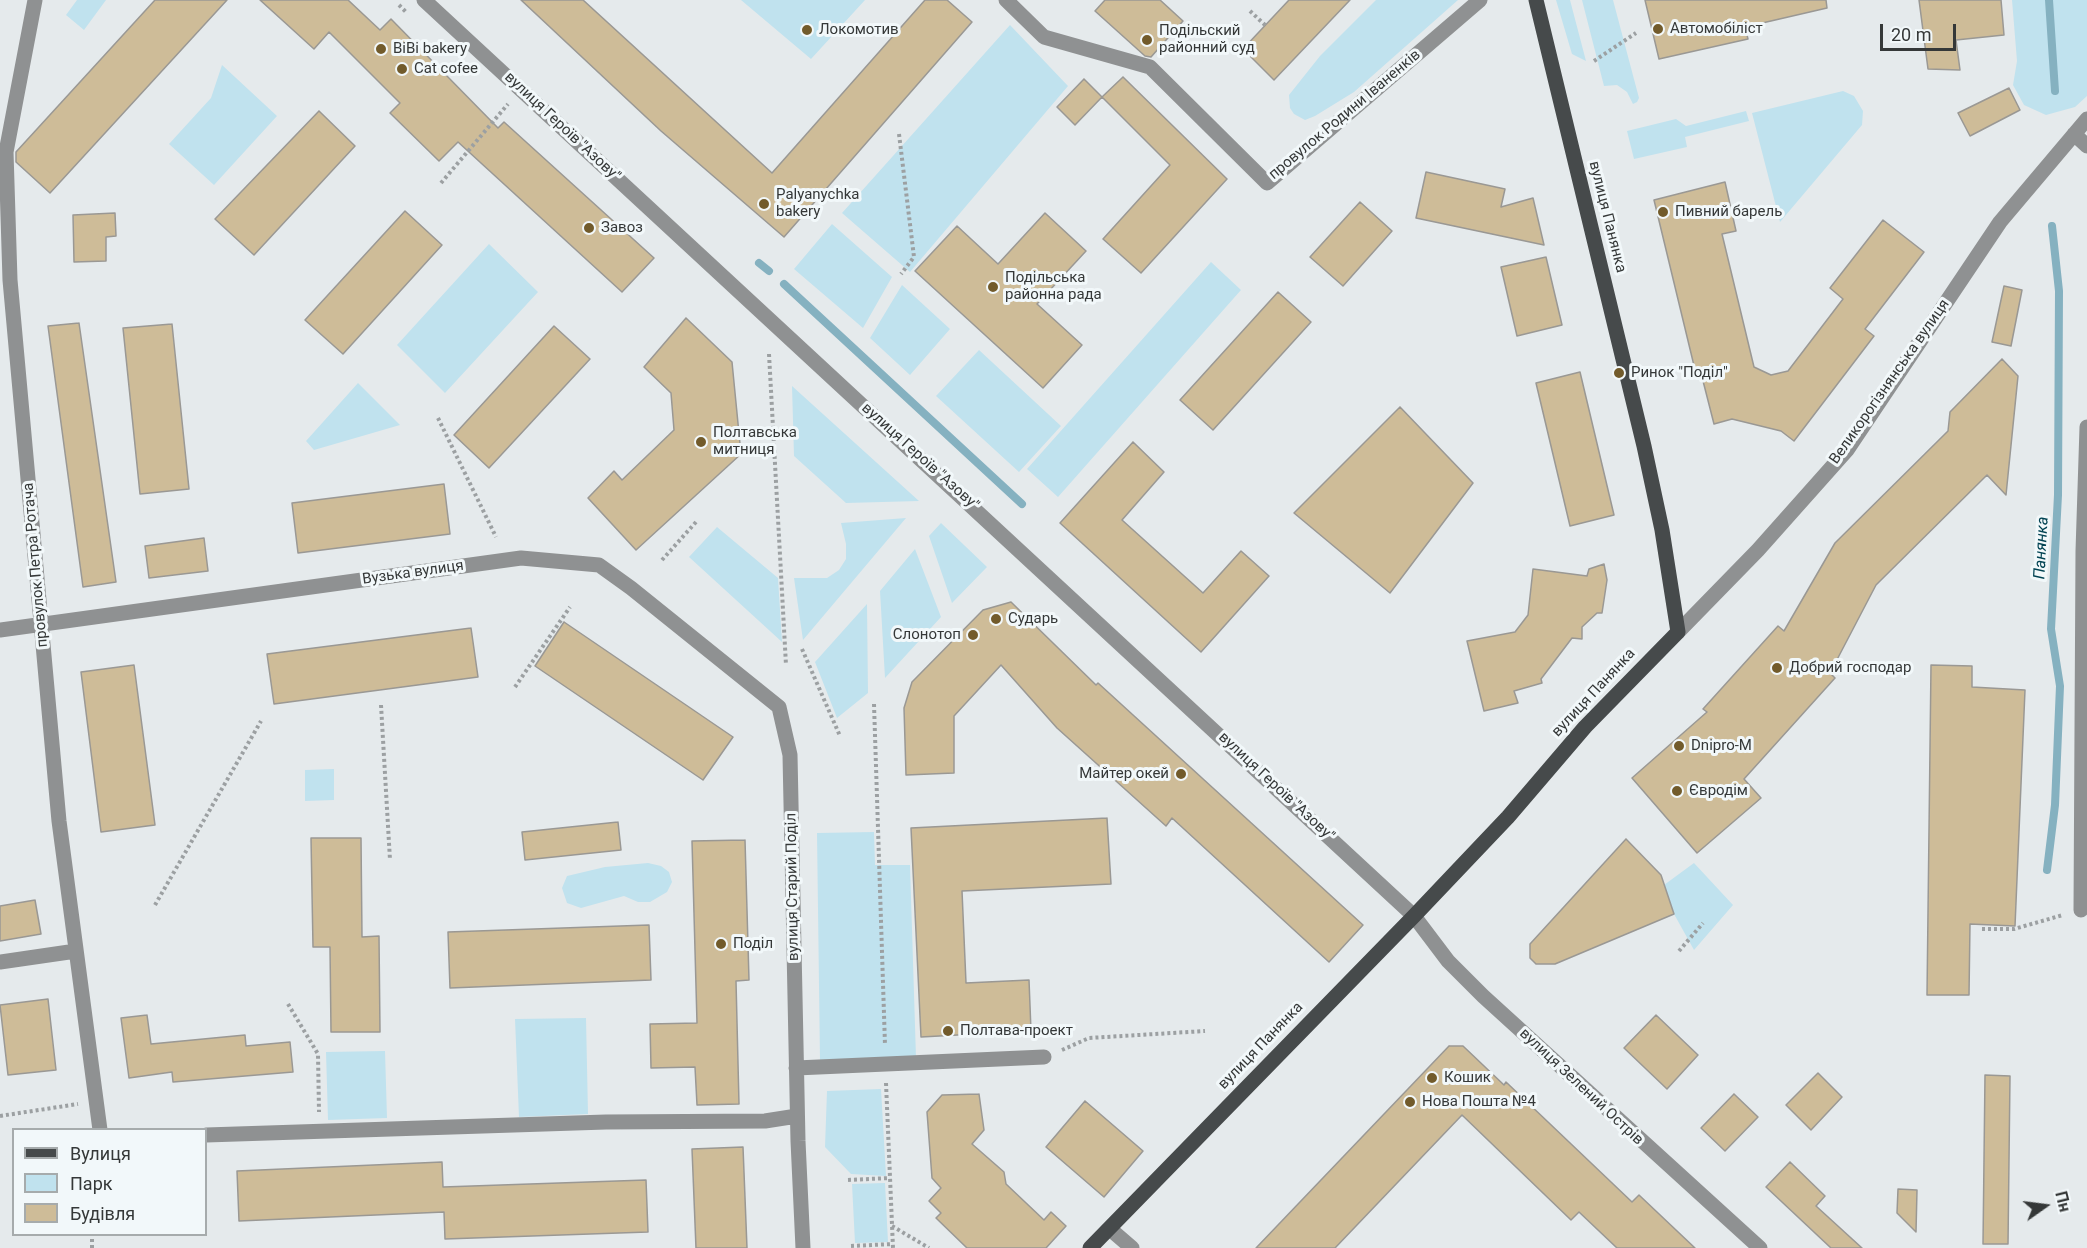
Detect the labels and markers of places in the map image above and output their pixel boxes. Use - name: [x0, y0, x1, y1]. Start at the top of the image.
- place label: Автомобіліст: [1670, 20, 1763, 38]
- place label: Локомотив: [819, 21, 899, 39]
- place label: Подільский районний суд: [1159, 22, 1255, 57]
- marker: Автомобіліст: [1651, 22, 1665, 36]
- marker: Локомотив: [800, 23, 814, 37]
- marker: Подільский районний суд: [1140, 33, 1154, 47]
- place label: BiBi bakery: [393, 40, 467, 58]
- marker: BiBi bakery: [374, 42, 388, 56]
- place label: Cat cofee: [414, 60, 478, 78]
- marker: Cat cofee: [395, 62, 409, 76]
- place label: Palyanychka bakery: [776, 186, 859, 221]
- marker: Palyanychka bakery: [757, 197, 771, 211]
- place label: Пивний барель: [1675, 203, 1782, 221]
- marker: Пивний барель: [1656, 205, 1670, 219]
- place label: Завоз: [601, 219, 643, 237]
- marker: Завоз: [582, 221, 596, 235]
- place label: Подільська районна рада: [1005, 269, 1102, 304]
- marker: Подільська районна рада: [986, 280, 1000, 294]
- place label: Ринок "Поділ": [1631, 364, 1728, 382]
- marker: Ринок "Поділ": [1612, 366, 1626, 380]
- place label: Полтавська митниця: [713, 424, 797, 459]
- marker: Полтавська митниця: [694, 435, 708, 449]
- place label: Сударь: [1008, 610, 1058, 628]
- marker: Сударь: [989, 612, 1003, 626]
- place label: Слонотоп: [893, 626, 961, 644]
- marker: Слонотоп: [966, 628, 980, 642]
- place label: Добрий господар: [1789, 659, 1911, 677]
- marker: Добрий господар: [1770, 661, 1784, 675]
- place label: Dnipro-M: [1691, 737, 1752, 755]
- marker: Dnipro-M: [1672, 739, 1686, 753]
- place label: Майтер окей: [1079, 765, 1169, 783]
- marker: Майтер окей: [1174, 767, 1188, 781]
- place label: Євродім: [1689, 782, 1748, 800]
- marker: Євродім: [1670, 784, 1684, 798]
- place label: Поділ: [733, 935, 773, 953]
- marker: Поділ: [714, 937, 728, 951]
- place label: Полтава-проект: [960, 1022, 1073, 1040]
- marker: Полтава-проект: [941, 1024, 955, 1038]
- place label: Кошик: [1444, 1069, 1491, 1087]
- marker: Кошик: [1425, 1071, 1439, 1085]
- place label: Нова Пошта №4: [1422, 1093, 1536, 1111]
- marker: Нова Пошта №4: [1403, 1095, 1417, 1109]

